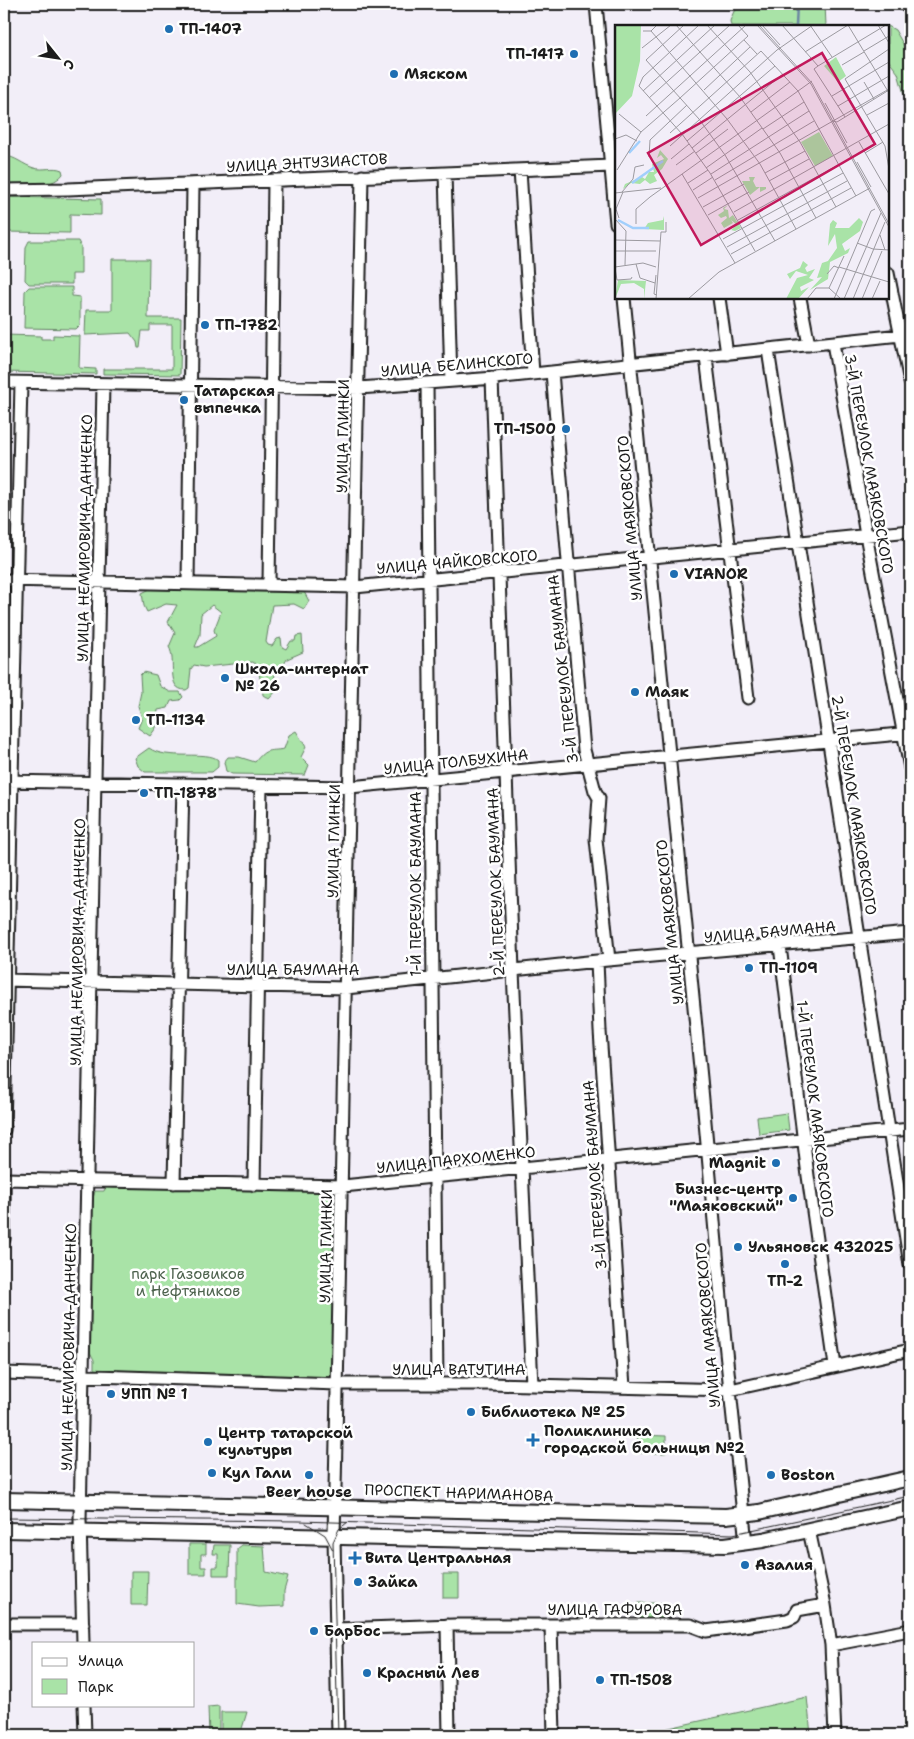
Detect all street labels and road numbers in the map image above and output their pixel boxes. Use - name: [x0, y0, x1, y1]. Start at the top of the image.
- street label: УЛИЦА ЭНТУЗИАСТОВ: [226, 149, 388, 177]
- street label: УЛИЦА БЕЛИНСКОГО: [380, 348, 534, 382]
- street label: 3-Й ПЕРЕУЛОК МАЯКОВСКОГО: [840, 352, 899, 576]
- street label: УЛИЦА ГЛИНКИ: [332, 379, 354, 493]
- street label: УЛИЦА НЕМИРОВИЧА-ДАНЧЕНКО: [73, 414, 97, 662]
- street label: УЛИЦА МАЯКОВСКОГО: [613, 435, 647, 601]
- street label: УЛИЦА ЧАЙКОВСКОГО: [375, 544, 538, 579]
- street label: 3-Й ПЕРЕУЛОК БАУМАНА: [542, 573, 583, 765]
- street label: 2-Й ПЕРЕУЛОК МАЯКОВСКОГО: [827, 693, 882, 916]
- street label: УЛИЦА ТОЛБУХИНА: [383, 744, 529, 780]
- street label: УЛИЦА ГЛИНКИ: [323, 784, 345, 898]
- street label: 2-Й ПЕРЕУЛОК БАУМАНА: [482, 787, 509, 977]
- street label: 1-Й ПЕРЕУЛОК БАУМАНА: [405, 791, 426, 977]
- street label: УЛИЦА НЕМИРОВИЧА-ДАНЧЕНКО: [66, 818, 90, 1066]
- street label: УЛИЦА МАЯКОВСКОГО: [651, 838, 689, 1006]
- street label: УЛИЦА БАУМАНА: [703, 916, 837, 948]
- street label: УЛИЦА БАУМАНА: [227, 960, 359, 980]
- street label: 1-Й ПЕРЕУЛОК МАЯКОВСКОГО: [792, 999, 839, 1219]
- street label: 3-Й ПЕРЕУЛОК БАУМАНА: [577, 1079, 612, 1270]
- street label: УЛИЦА ПАРХОМЕНКО: [375, 1142, 537, 1178]
- street label: УЛИЦА ГЛИНКИ: [315, 1189, 337, 1303]
- street label: УЛИЦА НЕМИРОВИЧА-ДАНЧЕНКО: [57, 1223, 81, 1471]
- street label: УЛИЦА МАЯКОВСКОГО: [691, 1242, 725, 1408]
- street label: УЛИЦА ВАТУТИНА: [392, 1360, 526, 1380]
- street label: ПРОСПЕКТ НАРИМАНОВА: [364, 1480, 554, 1506]
- street label: УЛИЦА ГАФУРОВА: [548, 1600, 683, 1620]

